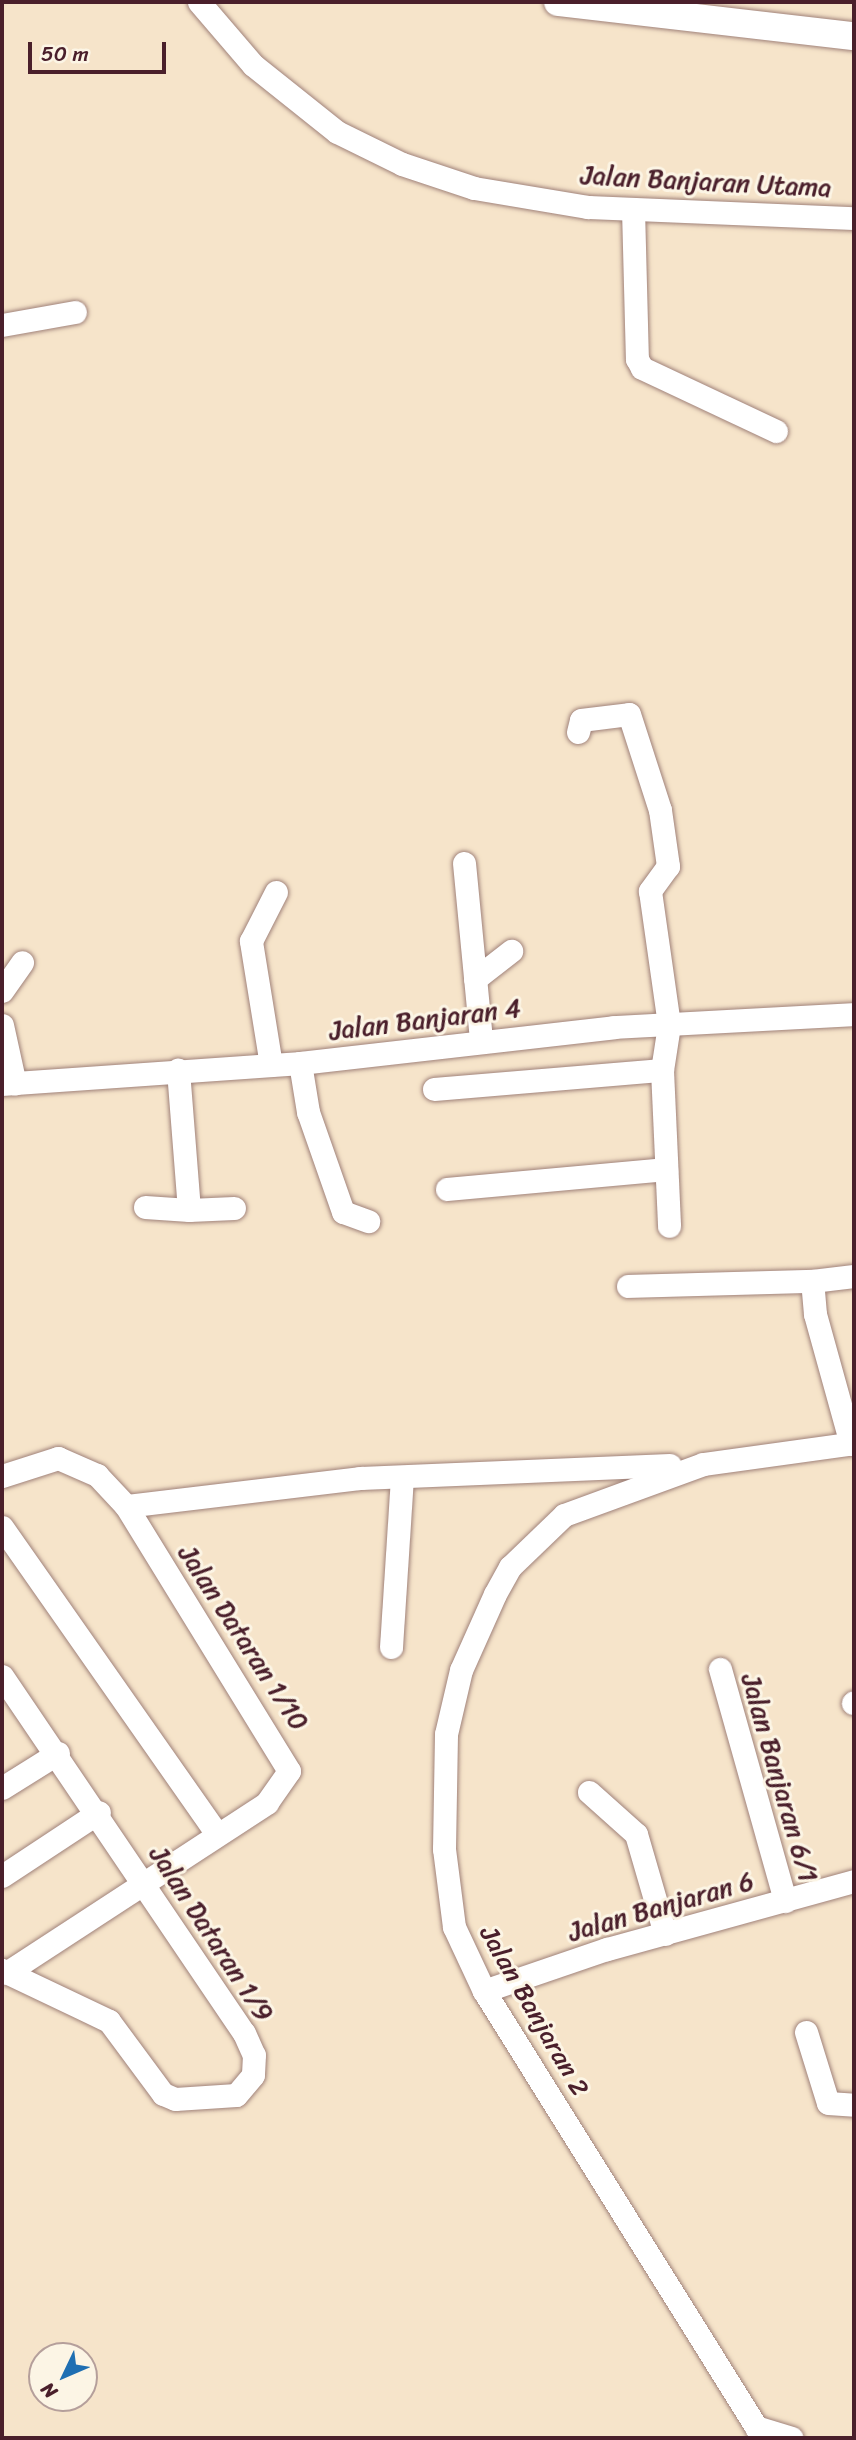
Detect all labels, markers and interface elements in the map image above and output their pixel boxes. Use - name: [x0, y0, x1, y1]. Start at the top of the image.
- scale bar: [32, 28, 170, 72]
- text: 50 m: [41, 35, 89, 73]
- street label: Jalan Banjaran Utama: [580, 160, 832, 204]
- street label: Jalan Banjaran 4: [328, 993, 522, 1047]
- street label: Jalan Dataran 1/10: [171, 1539, 315, 1737]
- street label: Jalan Banjaran 6/1: [734, 1670, 824, 1886]
- street label: Jalan Dataran 1/9: [142, 1840, 280, 2028]
- street label: Jalan Banjaran 6: [565, 1866, 757, 1948]
- street label: Jalan Banjaran 2: [473, 1921, 595, 2101]
- north arrow: [28, 2342, 98, 2412]
- text: N: [33, 2374, 65, 2407]

